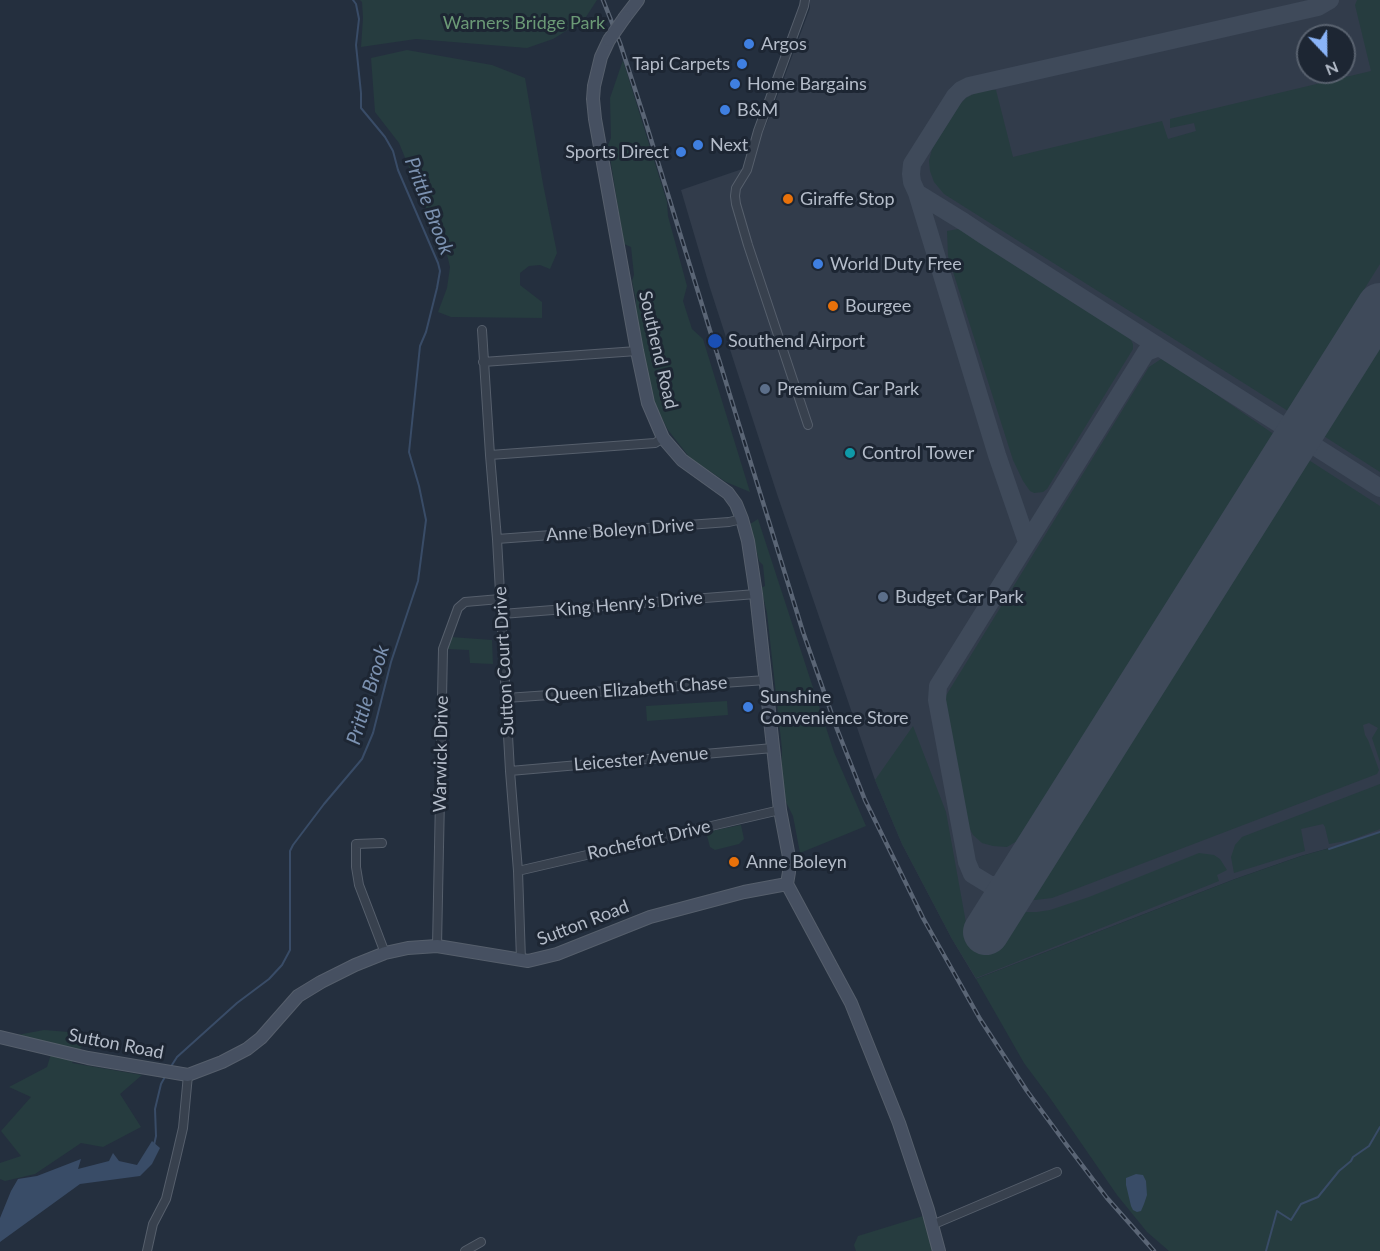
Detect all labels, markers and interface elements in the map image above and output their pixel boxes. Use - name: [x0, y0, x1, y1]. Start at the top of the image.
- park label: Warners Bridge Park: [443, 12, 605, 34]
- north arrow: [1296, 24, 1356, 84]
- place label: Argos: [761, 33, 807, 55]
- marker: Argos: [742, 37, 756, 51]
- place label: Tapi Carpets: [632, 53, 730, 75]
- marker: Tapi Carpets: [735, 57, 749, 71]
- text: N: [1323, 58, 1341, 80]
- place label: Home Bargains: [747, 73, 867, 95]
- marker: Home Bargains: [728, 77, 742, 91]
- place label: B&M: [737, 99, 778, 121]
- marker: B&M: [718, 103, 732, 117]
- place label: Next: [710, 134, 748, 156]
- marker: Next: [691, 138, 705, 152]
- place label: Sports Direct: [565, 141, 669, 163]
- marker: Sports Direct: [674, 145, 688, 159]
- water label: Prittle Brook: [399, 154, 459, 258]
- place label: Giraffe Stop: [800, 188, 894, 210]
- marker: Giraffe Stop: [781, 192, 795, 206]
- place label: World Duty Free: [830, 253, 962, 275]
- marker: World Duty Free: [811, 257, 825, 271]
- street label: Southend Road: [634, 289, 682, 411]
- place label: Bourgee: [845, 295, 911, 317]
- marker: Bourgee: [826, 299, 840, 313]
- place label: Southend Airport: [728, 330, 865, 352]
- marker: Southend Airport: [706, 332, 724, 350]
- place label: Premium Car Park: [777, 378, 919, 400]
- marker: Premium Car Park: [758, 382, 772, 396]
- place label: Control Tower: [862, 442, 974, 464]
- marker: Control Tower: [843, 446, 857, 460]
- street label: Anne Boleyn Drive: [545, 514, 695, 546]
- street label: Sutton Court Drive: [489, 586, 519, 736]
- place label: Budget Car Park: [895, 586, 1024, 608]
- street label: King Henry's Drive: [554, 587, 704, 621]
- marker: Budget Car Park: [876, 590, 890, 604]
- water label: Prittle Brook: [341, 642, 395, 748]
- street label: Queen Elizabeth Chase: [544, 672, 728, 706]
- place label: Sunshine Convenience Store: [760, 686, 909, 728]
- street label: Warwick Drive: [429, 695, 453, 813]
- marker: Sunshine Convenience Store: [741, 700, 755, 714]
- street label: Leicester Avenue: [573, 742, 709, 776]
- street label: Rochefort Drive: [585, 815, 713, 865]
- place label: Anne Boleyn: [746, 851, 847, 873]
- marker: Anne Boleyn: [727, 855, 741, 869]
- street label: Sutton Road: [534, 896, 632, 950]
- street label: Sutton Road: [67, 1024, 165, 1064]

